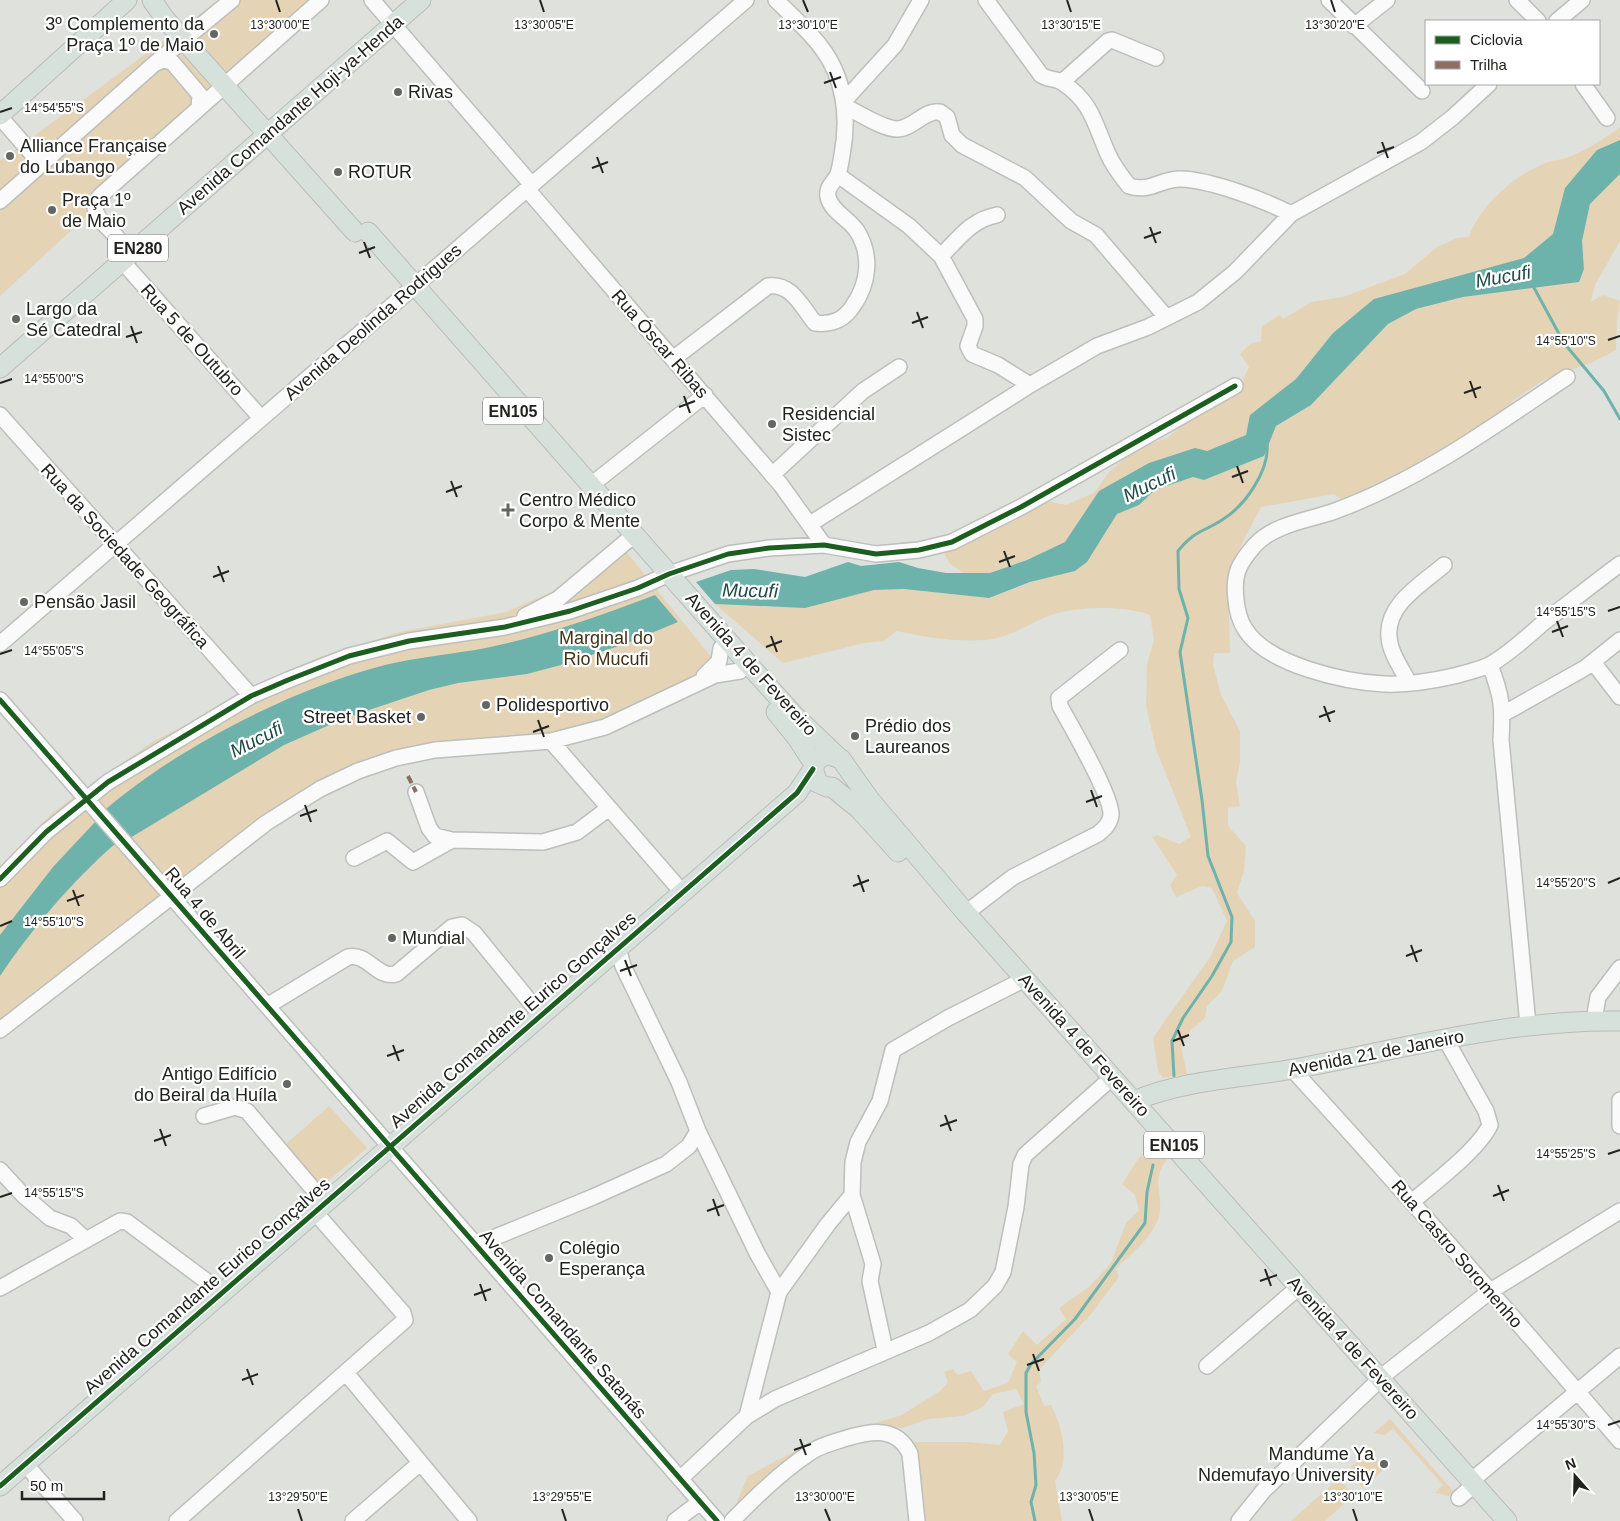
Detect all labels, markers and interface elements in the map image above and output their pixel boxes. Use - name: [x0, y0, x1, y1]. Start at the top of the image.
- street label: Avenida Comandante Hoji-ya-Henda: [173, 11, 408, 219]
- place label: 3º Complemento da Praça 1º de Maio: [45, 14, 205, 55]
- text: 13°30'00"E: [250, 18, 310, 32]
- text: 13°30'05"E: [514, 18, 574, 32]
- text: 13°30'10"E: [778, 18, 838, 32]
- text: 13°30'15"E: [1041, 18, 1101, 32]
- text: 13°30'20"E: [1305, 18, 1365, 32]
- legend: [1425, 20, 1600, 85]
- marker: 3º Complemento da Praça 1º de Maio: [208, 28, 220, 40]
- text: Ciclovia: [1470, 31, 1523, 48]
- text: Trilha: [1470, 56, 1508, 73]
- place label: Rivas: [408, 82, 453, 102]
- marker: Rivas: [392, 86, 404, 98]
- text: 14°54'55"S: [24, 101, 84, 115]
- place label: Alliance Française do Lubango: [20, 136, 167, 177]
- marker: Alliance Française do Lubango: [4, 150, 16, 162]
- place label: ROTUR: [348, 162, 412, 182]
- marker: ROTUR: [332, 166, 344, 178]
- place label: Praça 1º de Maio: [62, 190, 131, 231]
- marker: Praça 1º de Maio: [46, 204, 58, 216]
- road number: EN280: [108, 234, 168, 262]
- street label: Avenida Deolinda Rodrigues: [280, 240, 466, 404]
- water label: Mucufi: [1474, 261, 1533, 292]
- street label: Rua 5 de Outubro: [137, 280, 247, 400]
- street label: Rua Óscar Ribas: [607, 285, 713, 402]
- place label: Largo da Sé Catedral: [26, 299, 121, 340]
- marker: Largo da Sé Catedral: [10, 313, 22, 325]
- text: 14°55'10"S: [1536, 334, 1596, 348]
- text: 14°55'00"S: [24, 372, 84, 386]
- road number: EN105: [483, 398, 543, 424]
- place label: Residencial Sistec: [782, 404, 875, 445]
- marker: Residencial Sistec: [766, 418, 778, 430]
- street label: Rua da Sociedade Geográfica: [37, 460, 214, 653]
- water label: Mucufi: [1119, 462, 1180, 506]
- place label: Centro Médico Corpo & Mente: [519, 490, 640, 531]
- marker: Centro Médico Corpo & Mente: [501, 503, 515, 517]
- water label: Mucufi: [722, 580, 779, 602]
- street label: Avenida 4 de Fevereiro: [681, 588, 821, 740]
- place label: Pensão Jasil: [34, 592, 136, 612]
- marker: Pensão Jasil: [18, 596, 30, 608]
- text: 14°55'15"S: [1536, 605, 1596, 619]
- park label: Marginal do Rio Mucufi: [559, 628, 653, 669]
- text: 14°55'05"S: [24, 644, 84, 658]
- place label: Polidesportivo: [496, 695, 609, 715]
- marker: Polidesportivo: [480, 699, 492, 711]
- place label: Street Basket: [303, 707, 411, 727]
- marker: Street Basket: [415, 711, 427, 723]
- place label: Prédio dos Laureanos: [865, 716, 951, 757]
- water label: Mucufi: [227, 717, 287, 762]
- marker: Prédio dos Laureanos: [849, 730, 861, 742]
- street label: Rua 4 de Abril: [161, 863, 249, 963]
- text: 14°55'20"S: [1536, 876, 1596, 890]
- street label: Avenida Comandante Eurico Gonçalves: [386, 908, 640, 1132]
- text: 14°55'10"S: [24, 915, 84, 929]
- place label: Mundial: [402, 928, 465, 948]
- marker: Mundial: [386, 932, 398, 944]
- street label: Avenida 4 de Fevereiro: [1014, 969, 1154, 1121]
- street label: Avenida 21 de Janeiro: [1286, 1026, 1466, 1080]
- place label: Antigo Edifício do Beiral da Huíla: [134, 1064, 278, 1105]
- marker: Antigo Edifício do Beiral da Huíla: [281, 1078, 293, 1090]
- road number: EN105: [1144, 1132, 1204, 1158]
- text: 14°55'25"S: [1536, 1147, 1596, 1161]
- street label: Avenida Comandante Eurico Gonçalves: [80, 1174, 334, 1398]
- street label: Rua Castro Soromenho: [1387, 1176, 1527, 1332]
- text: 14°55'15"S: [24, 1186, 84, 1200]
- street label: Avenida Comandante Satanás: [475, 1225, 651, 1423]
- place label: Colégio Esperança: [559, 1238, 646, 1279]
- marker: Colégio Esperança: [543, 1252, 555, 1264]
- street label: Avenida 4 de Fevereiro: [1283, 1272, 1423, 1424]
- text: 14°55'30"S: [1536, 1418, 1596, 1432]
- place label: Mandume Ya Ndemufayo University: [1198, 1444, 1375, 1485]
- north arrow: [1550, 1451, 1600, 1501]
- text: N: [1563, 1455, 1578, 1473]
- marker: Mandume Ya Ndemufayo University: [1378, 1458, 1390, 1470]
- scale bar: [22, 1468, 105, 1500]
- text: 50 m: [30, 1477, 63, 1494]
- text: 13°29'50"E: [268, 1490, 328, 1504]
- text: 13°29'55"E: [532, 1490, 592, 1504]
- text: 13°30'00"E: [795, 1490, 855, 1504]
- text: 13°30'05"E: [1059, 1490, 1119, 1504]
- text: 13°30'10"E: [1323, 1490, 1383, 1504]

